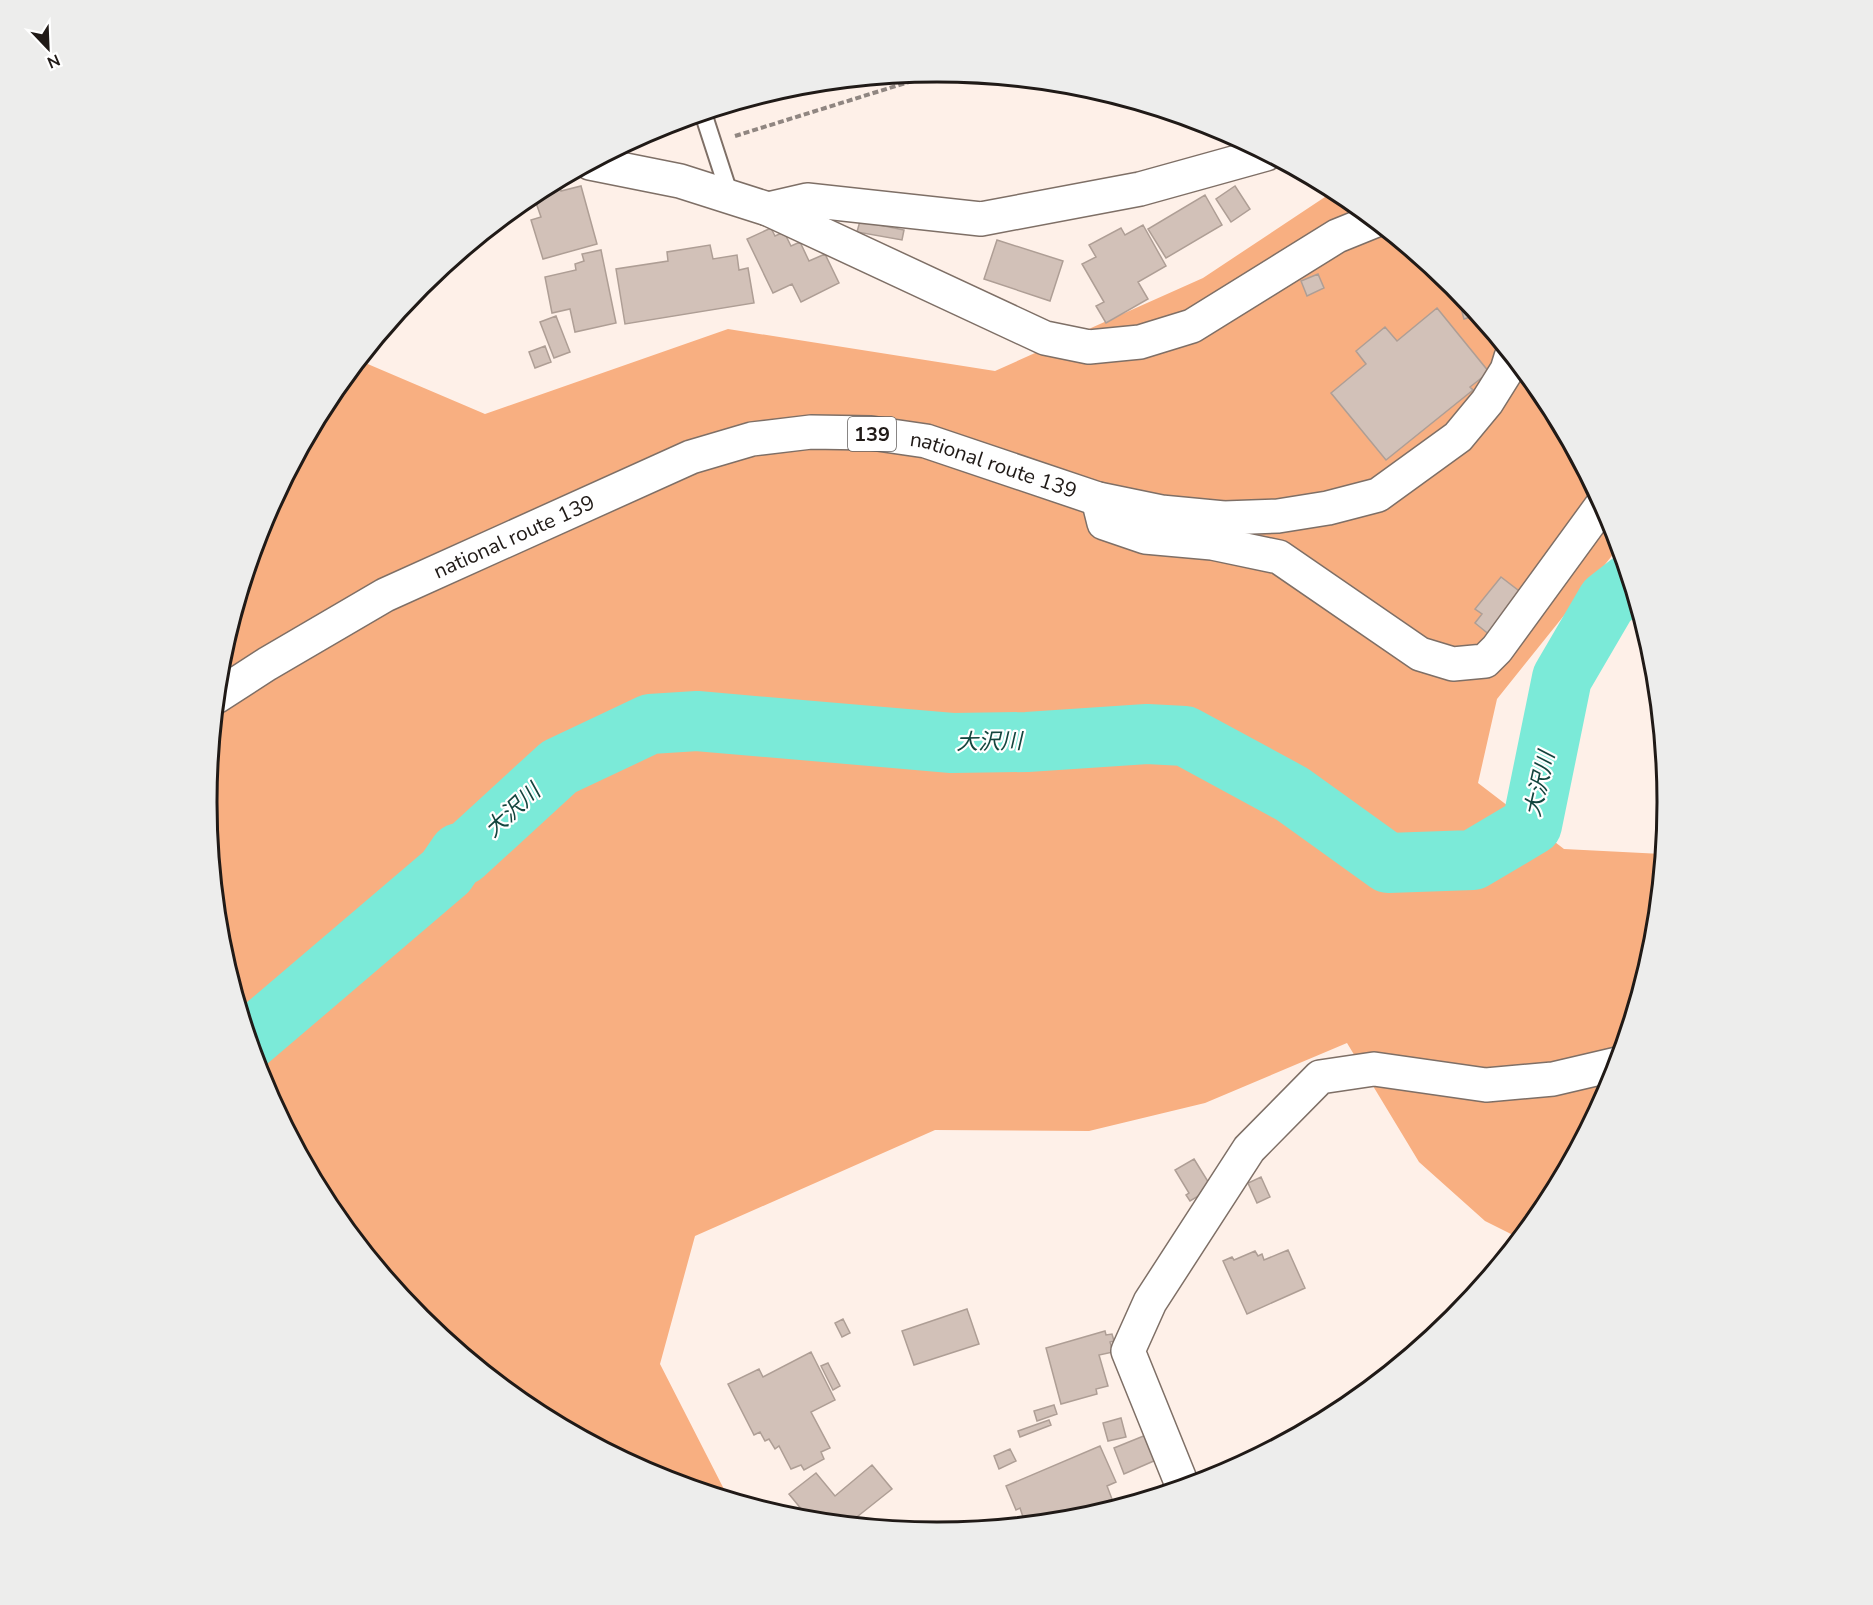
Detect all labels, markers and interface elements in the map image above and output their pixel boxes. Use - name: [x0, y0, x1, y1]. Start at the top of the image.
- north arrow: [18, 18, 78, 78]
- text: N: [44, 48, 63, 73]
- road number: 139: [848, 417, 896, 451]
- street label: national route 139: [908, 425, 1081, 505]
- street label: national route 139: [429, 488, 599, 585]
- water label: 大沢川: [956, 726, 1024, 758]
- water label: 大沢川: [1518, 747, 1562, 820]
- water label: 大沢川: [478, 776, 549, 844]

